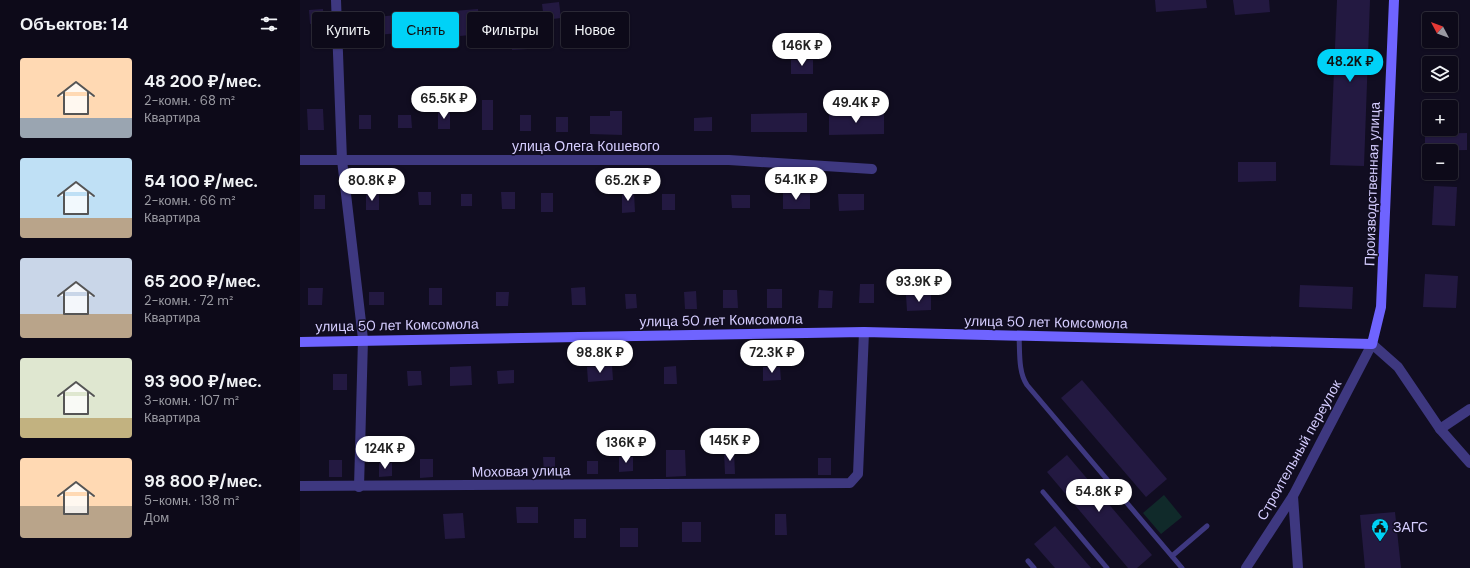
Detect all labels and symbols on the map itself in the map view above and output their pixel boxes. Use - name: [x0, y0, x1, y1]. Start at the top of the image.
- north arrow: [1422, 12, 1458, 48]
- pin: 146K ₽: [769, 33, 835, 67]
- pin: 48.2K ₽: [1313, 49, 1387, 83]
- pin: 65.5K ₽: [407, 86, 481, 120]
- pin: 49.4K ₽: [819, 90, 893, 124]
- street label: Производственная улица: [1360, 101, 1384, 266]
- street label: улица Олега Кошевого: [512, 137, 660, 155]
- pin: 54.1K ₽: [759, 167, 833, 201]
- pin: 80.8K ₽: [335, 168, 409, 202]
- pin: 65.2K ₽: [591, 168, 665, 202]
- pin: 93.9K ₽: [882, 269, 956, 303]
- street label: улица 50 лет Комсомола: [639, 310, 803, 330]
- street label: улица 50 лет Комсомола: [964, 312, 1128, 332]
- street label: улица 50 лет Комсомола: [315, 315, 479, 335]
- pin: 98.8K ₽: [563, 340, 637, 374]
- pin: 72.3K ₽: [735, 340, 809, 374]
- street label: Строительный переулок: [1253, 376, 1346, 523]
- pin: 145K ₽: [697, 428, 763, 462]
- pin: 136K ₽: [593, 430, 659, 464]
- pin: 124K ₽: [352, 436, 418, 470]
- street label: Моховая улица: [471, 461, 571, 481]
- pin: 54.8K ₽: [1062, 479, 1136, 513]
- public building icon: ЗАГС: [1370, 517, 1390, 542]
- place label: ЗАГС: [1393, 518, 1428, 536]

